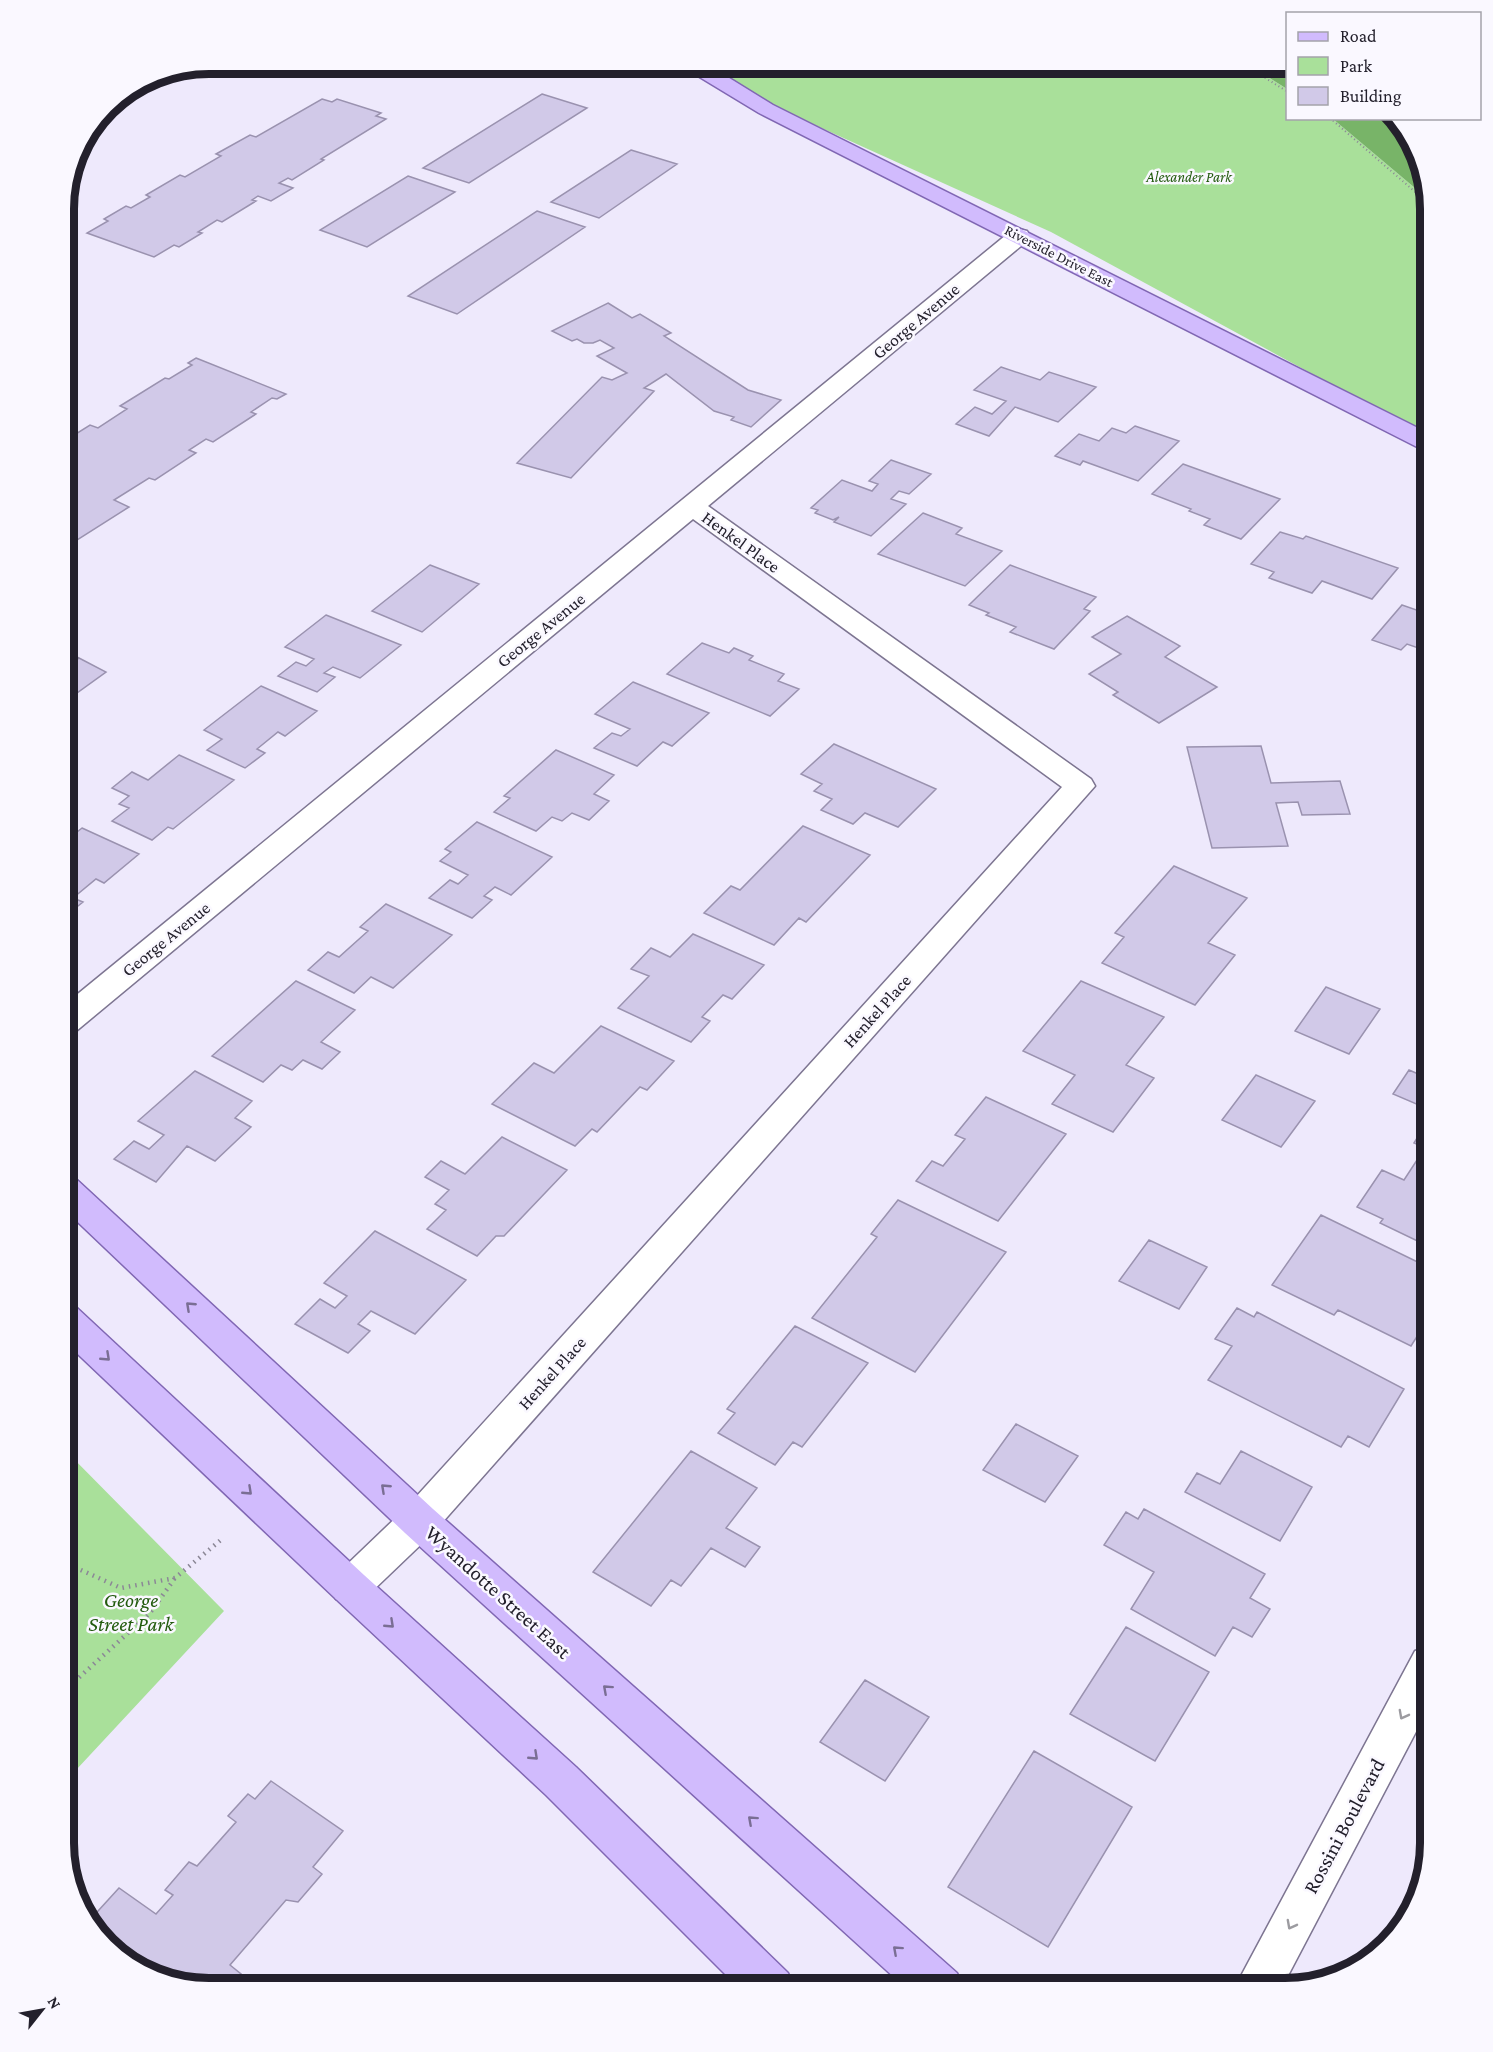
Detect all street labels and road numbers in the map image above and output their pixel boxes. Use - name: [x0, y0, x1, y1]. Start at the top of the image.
- street label: Riverside Drive East: [1002, 222, 1117, 291]
- street label: George Avenue: [868, 279, 964, 363]
- street label: Henkel Place: [698, 507, 784, 577]
- street label: George Avenue: [493, 588, 589, 672]
- street label: George Avenue: [118, 897, 214, 981]
- street label: Henkel Place: [839, 970, 915, 1052]
- street label: Henkel Place: [514, 1332, 590, 1414]
- street label: Wyandotte Street East: [420, 1520, 576, 1664]
- street label: Rossini Boulevard: [1298, 1754, 1390, 1898]

